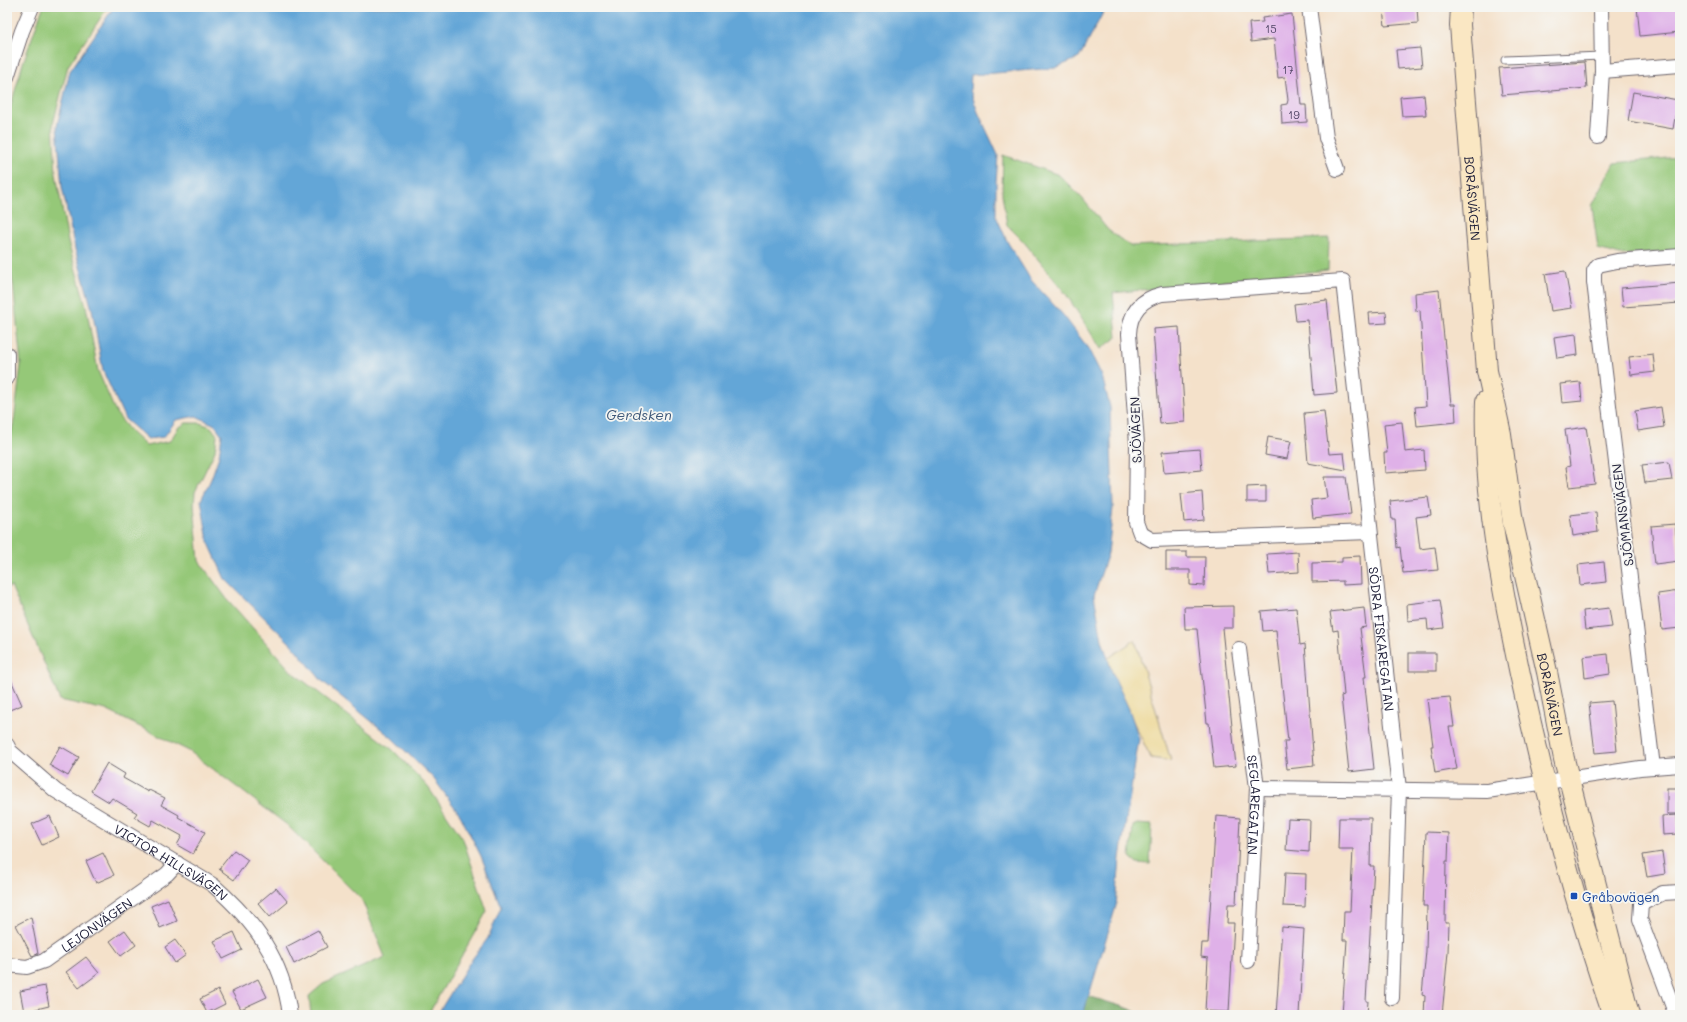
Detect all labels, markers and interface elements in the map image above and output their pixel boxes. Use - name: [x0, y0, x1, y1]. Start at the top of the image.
- house number: 15: [1265, 21, 1277, 36]
- house number: 17: [1282, 62, 1294, 77]
- house number: 19: [1288, 107, 1300, 122]
- street label: BORÅSVÄGEN: [1462, 156, 1485, 241]
- street label: SJÖVÄGEN: [1125, 397, 1145, 463]
- water label: Gerdsken: [606, 405, 672, 424]
- street label: SJÖMANSVÄGEN: [1607, 463, 1637, 567]
- street label: SÖDRA FISKAREGATAN: [1366, 566, 1399, 712]
- street label: BORÅSVÄGEN: [1534, 651, 1568, 737]
- street label: SEGLAREGATAN: [1244, 754, 1266, 855]
- street label: VICTOR HILLSVÄGEN: [111, 819, 232, 903]
- place label: Gråbovägen: [1582, 888, 1660, 905]
- marker: Gråbovägen: [1569, 891, 1579, 901]
- street label: LEJONVÄGEN: [57, 893, 135, 955]

